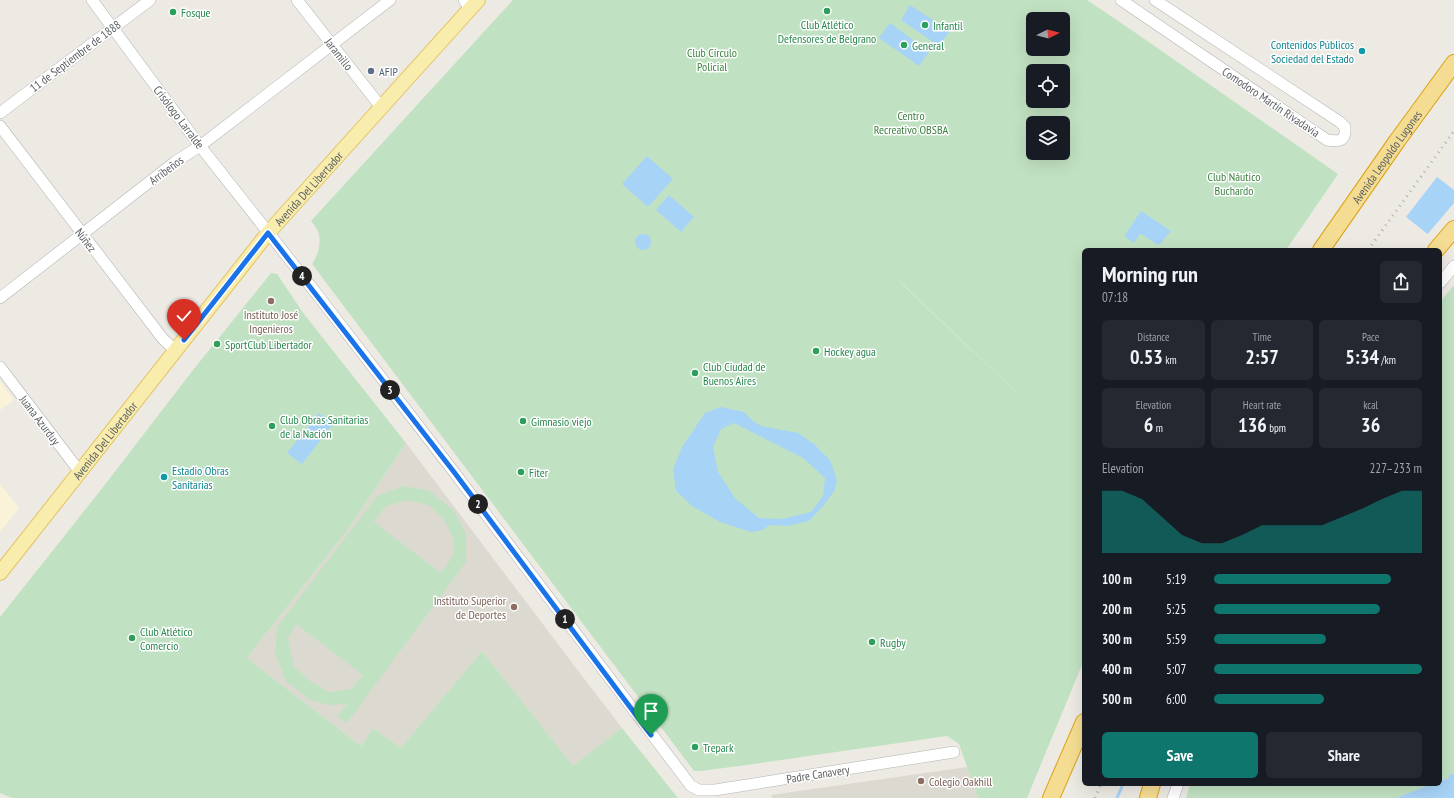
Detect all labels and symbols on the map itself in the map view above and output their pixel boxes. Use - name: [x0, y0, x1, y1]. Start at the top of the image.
- place label: Fosque: [181, 5, 211, 20]
- marker: Club Atlético Defensores de Belgrano: [822, 6, 832, 16]
- marker: Fosque: [168, 7, 178, 17]
- north arrow: [1026, 12, 1070, 56]
- street label: 11 de Septiembre de 1888: [26, 17, 124, 95]
- place label: Club Atlético Defensores de Belgrano: [778, 17, 876, 46]
- place label: Infantil: [933, 18, 963, 33]
- marker: Infantil: [920, 20, 930, 30]
- street label: Jaramillo: [321, 34, 356, 73]
- place label: Contenidos Públicos Sociedad del Estado: [1271, 37, 1354, 66]
- place label: General: [912, 38, 944, 53]
- marker: General: [899, 40, 909, 50]
- park label: Club Círculo Policial: [687, 45, 737, 74]
- marker: Contenidos Públicos Sociedad del Estado: [1357, 46, 1367, 56]
- place label: AFIP: [379, 64, 398, 79]
- street label: Comodoro Martín Rivadavia: [1219, 64, 1323, 140]
- marker: AFIP: [366, 66, 376, 76]
- street label: Crisólogo Larralde: [150, 82, 208, 152]
- street label: Avenida Leopoldo Lugones: [1348, 107, 1425, 206]
- park label: Centro Recreativo OBSBA: [874, 108, 949, 137]
- street label: Avenida Del Libertador: [271, 147, 346, 229]
- street label: Arribeños: [146, 152, 186, 188]
- park label: Club Náutico Buchardo: [1208, 169, 1260, 198]
- street label: Núñez: [72, 225, 100, 255]
- pin: 4: [292, 266, 312, 286]
- marker: Instituto José Ingenieros: [266, 296, 276, 306]
- pin: [167, 299, 201, 340]
- place label: Instituto José Ingenieros: [244, 307, 298, 336]
- place label: SportClub Libertador: [225, 337, 312, 352]
- marker: SportClub Libertador: [212, 339, 222, 349]
- place label: Hockey agua: [824, 344, 876, 359]
- marker: Hockey agua: [811, 346, 821, 356]
- place label: Club Ciudad de Buenos Aires: [703, 359, 765, 388]
- marker: Club Ciudad de Buenos Aires: [690, 368, 700, 378]
- pin: 3: [380, 380, 400, 400]
- street label: Juana Azurduy: [16, 391, 64, 448]
- street label: Avenida Del Libertador: [69, 398, 140, 482]
- place label: Club Obras Sanitarias de la Nación: [280, 412, 368, 441]
- place label: Gimnasio viejo: [531, 414, 592, 429]
- marker: Gimnasio viejo: [518, 416, 528, 426]
- marker: Club Obras Sanitarias de la Nación: [267, 421, 277, 431]
- place label: Estadio Obras Sanitarias: [172, 463, 229, 492]
- place label: Fiter: [529, 465, 549, 480]
- marker: Fiter: [516, 467, 526, 477]
- marker: Estadio Obras Sanitarias: [159, 472, 169, 482]
- pin: 2: [468, 494, 488, 514]
- place label: Instituto Superior de Deportes: [434, 593, 507, 622]
- marker: Instituto Superior de Deportes: [509, 602, 519, 612]
- pin: 1: [555, 609, 575, 629]
- place label: Club Atlético Comercio: [140, 624, 193, 653]
- marker: Club Atlético Comercio: [127, 633, 137, 643]
- place label: Rugby: [880, 635, 906, 650]
- marker: Rugby: [867, 637, 877, 647]
- pin: [634, 694, 668, 735]
- place label: Trepark: [703, 740, 734, 755]
- marker: Trepark: [690, 742, 700, 752]
- street label: Padre Canavery: [785, 762, 851, 786]
- place label: Colegio Oakhill: [929, 774, 992, 789]
- marker: Colegio Oakhill: [916, 776, 926, 786]

